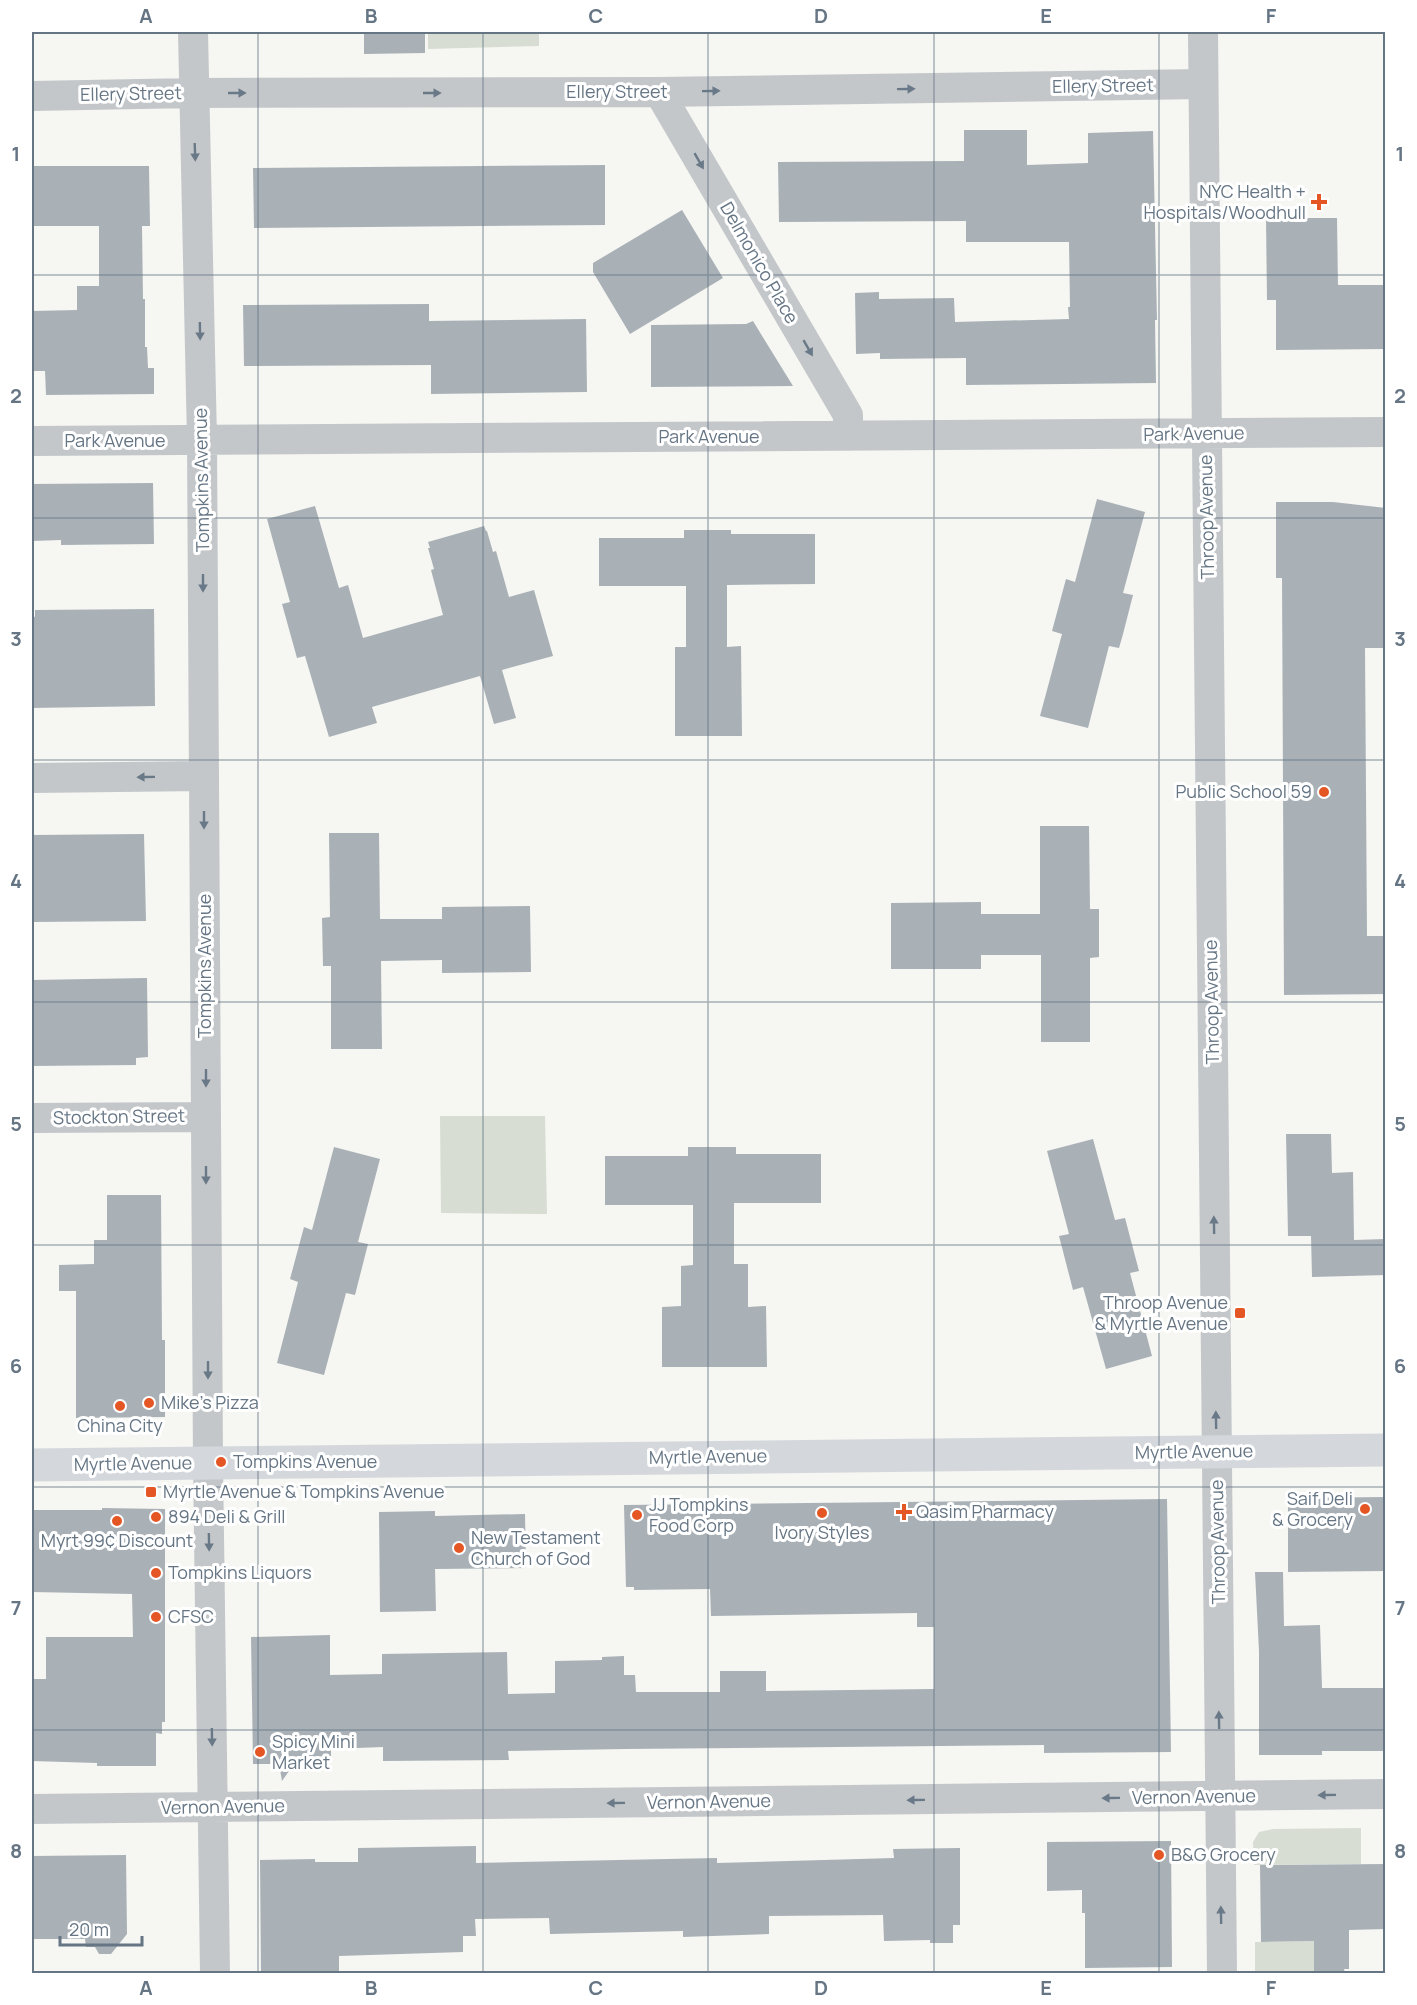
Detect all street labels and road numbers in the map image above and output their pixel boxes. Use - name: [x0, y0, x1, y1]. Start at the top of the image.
- street label: Ellery Street: [1052, 72, 1154, 98]
- street label: Ellery Street: [566, 79, 668, 103]
- street label: Ellery Street: [80, 80, 182, 106]
- street label: Delmonico Place: [715, 197, 804, 328]
- street label: Tompkins Avenue: [188, 408, 214, 552]
- street label: Park Avenue: [1143, 420, 1245, 446]
- street label: Park Avenue: [658, 424, 760, 448]
- street label: Park Avenue: [64, 428, 166, 452]
- street label: Throop Avenue: [1193, 454, 1219, 580]
- street label: Tompkins Avenue: [192, 894, 216, 1038]
- street label: Throop Avenue: [1198, 939, 1224, 1065]
- street label: Stockton Street: [53, 1103, 185, 1129]
- street label: Myrtle Avenue: [1135, 1438, 1253, 1464]
- street label: Myrtle Avenue: [649, 1443, 767, 1469]
- street label: Myrtle Avenue: [74, 1450, 192, 1476]
- street label: Throop Avenue: [1204, 1479, 1230, 1605]
- street label: Vernon Avenue: [1132, 1783, 1256, 1809]
- street label: Vernon Avenue: [647, 1788, 771, 1814]
- street label: Vernon Avenue: [161, 1793, 285, 1819]

